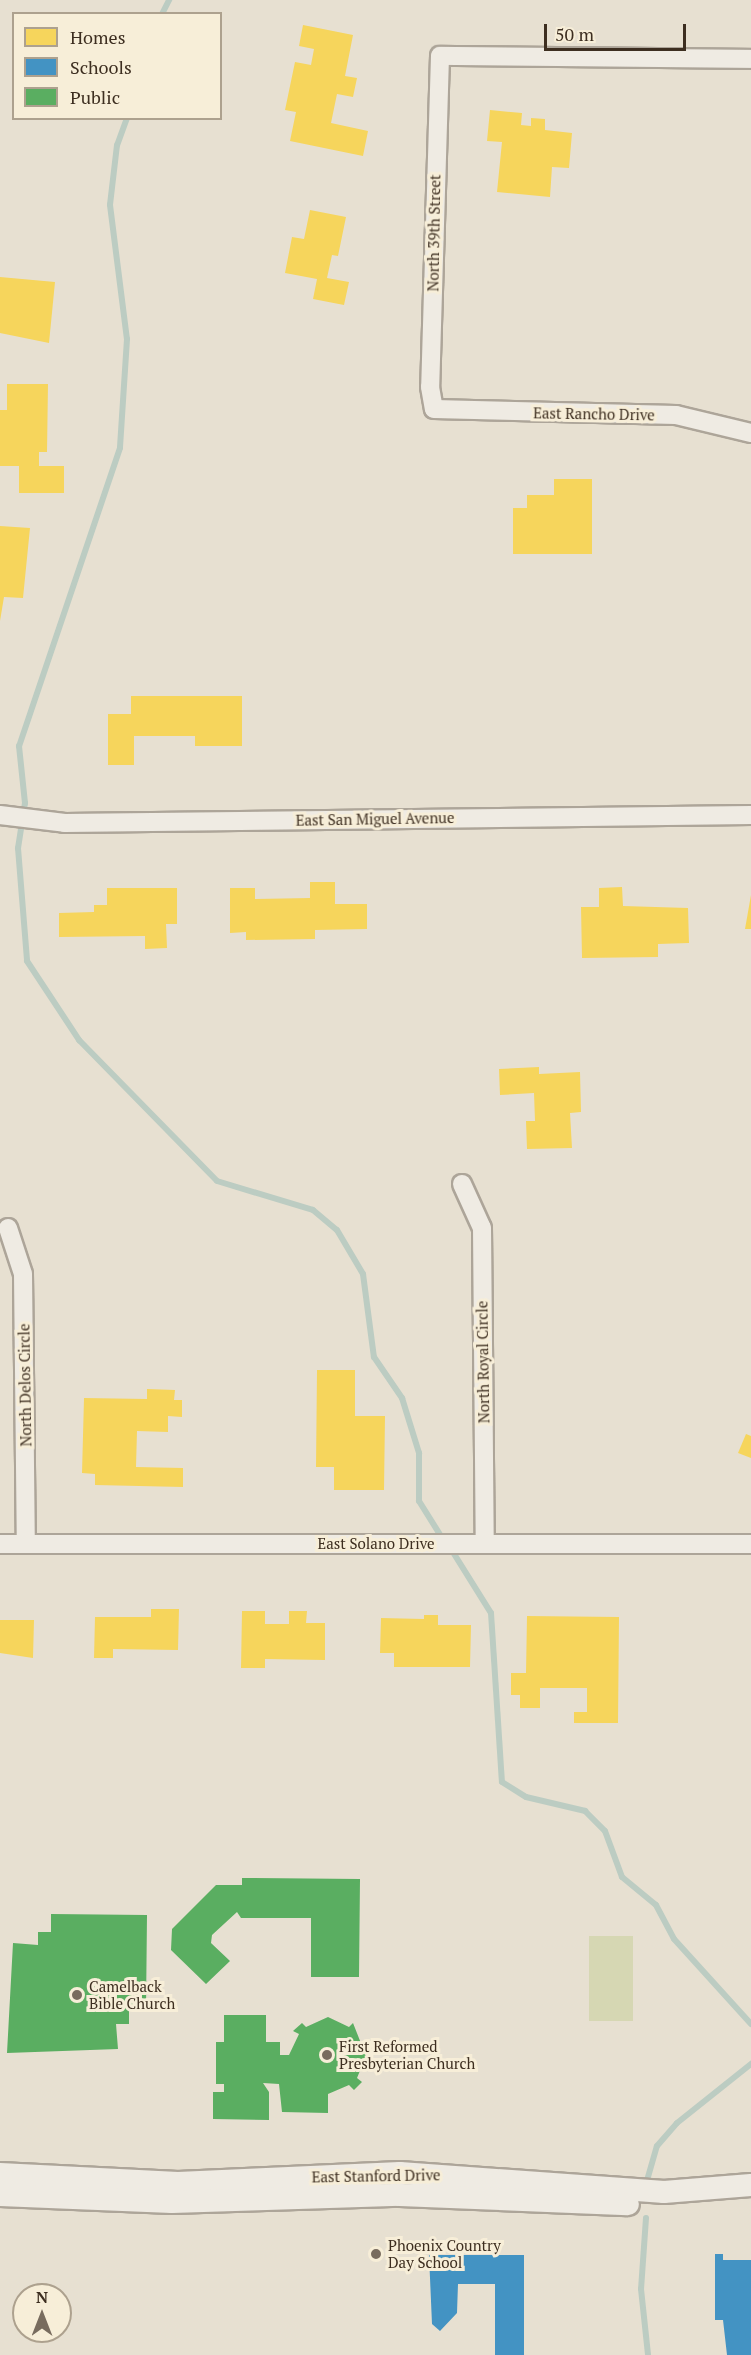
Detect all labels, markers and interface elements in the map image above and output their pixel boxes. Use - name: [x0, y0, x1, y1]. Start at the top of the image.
- legend: [12, 12, 222, 120]
- scale bar: [547, 12, 690, 50]
- text: 50 m: [555, 22, 594, 46]
- text: Homes: [70, 25, 125, 49]
- text: Schools: [70, 55, 132, 79]
- text: Public: [70, 85, 120, 109]
- street label: North 39th Street: [424, 174, 444, 292]
- street label: East Rancho Drive: [533, 404, 655, 424]
- street label: East San Miguel Avenue: [295, 809, 455, 829]
- street label: North Royal Circle: [473, 1301, 493, 1423]
- street label: North Delos Circle: [15, 1323, 35, 1447]
- street label: East Solano Drive: [317, 1535, 435, 1553]
- place label: Camelback Bible Church: [89, 1977, 175, 2012]
- marker: Camelback Bible Church: [70, 1988, 84, 2002]
- place label: First Reformed Presbyterian Church: [339, 2037, 475, 2072]
- marker: First Reformed Presbyterian Church: [320, 2048, 334, 2062]
- street label: East Stanford Drive: [311, 2166, 441, 2186]
- place label: Phoenix Country Day School: [388, 2236, 501, 2271]
- marker: Phoenix Country Day School: [369, 2247, 383, 2261]
- north arrow: [12, 2283, 72, 2343]
- text: N: [36, 2286, 48, 2308]

